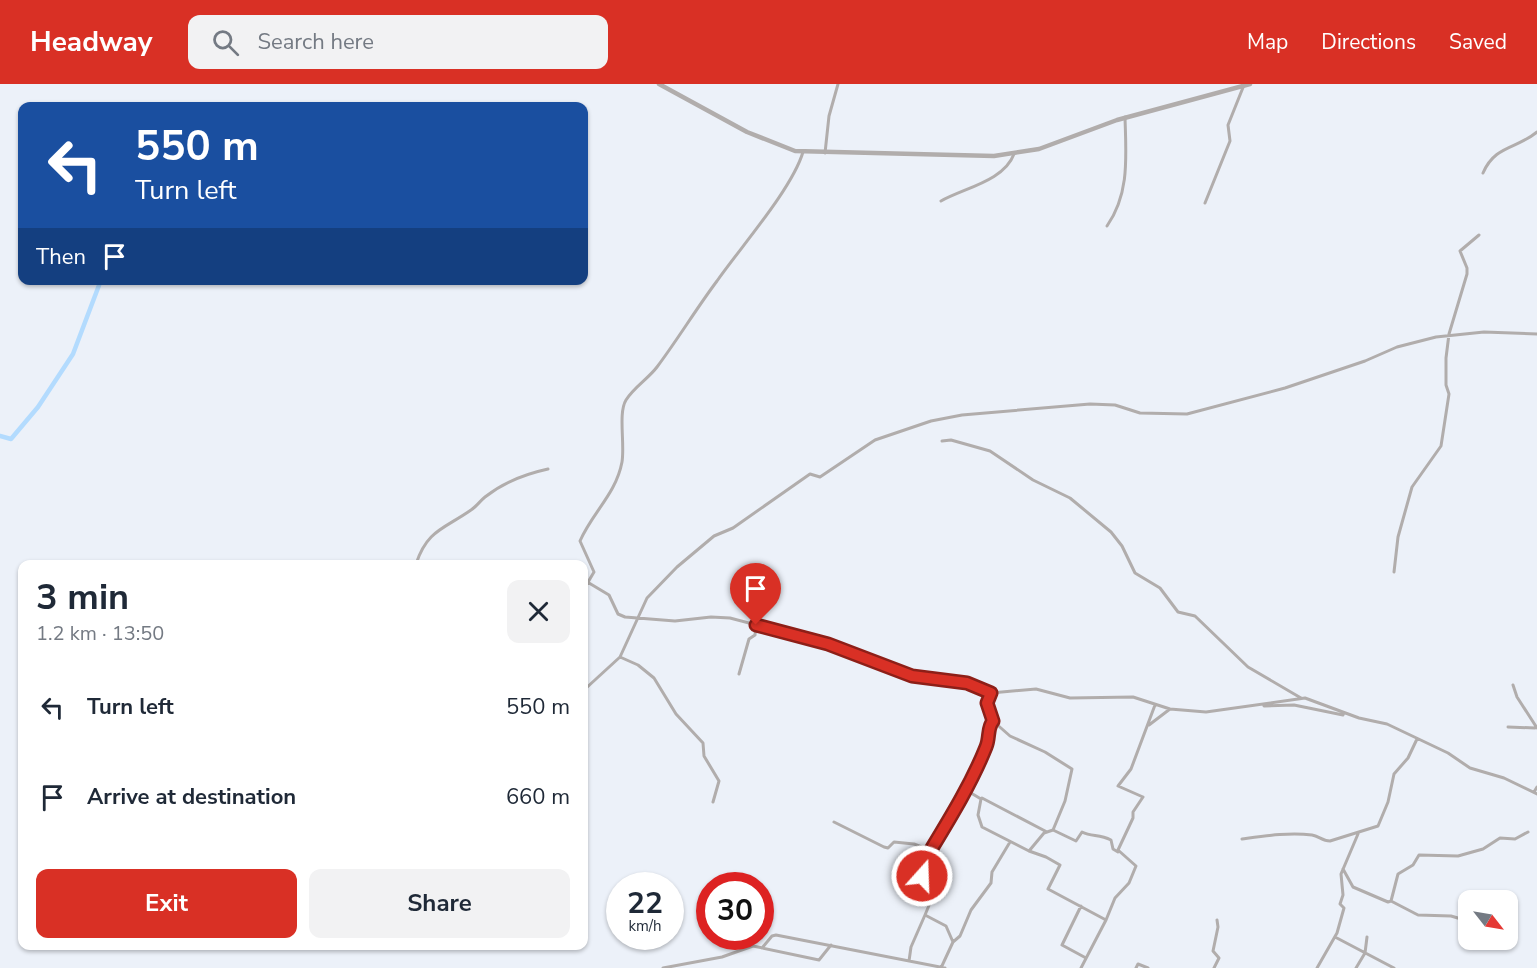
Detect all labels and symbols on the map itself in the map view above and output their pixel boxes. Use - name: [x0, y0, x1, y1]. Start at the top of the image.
- pin: [730, 563, 781, 625]
- position arrow: [890, 844, 954, 908]
- speed limit sign: 30: [696, 872, 774, 950]
- north arrow: [1458, 890, 1518, 950]

